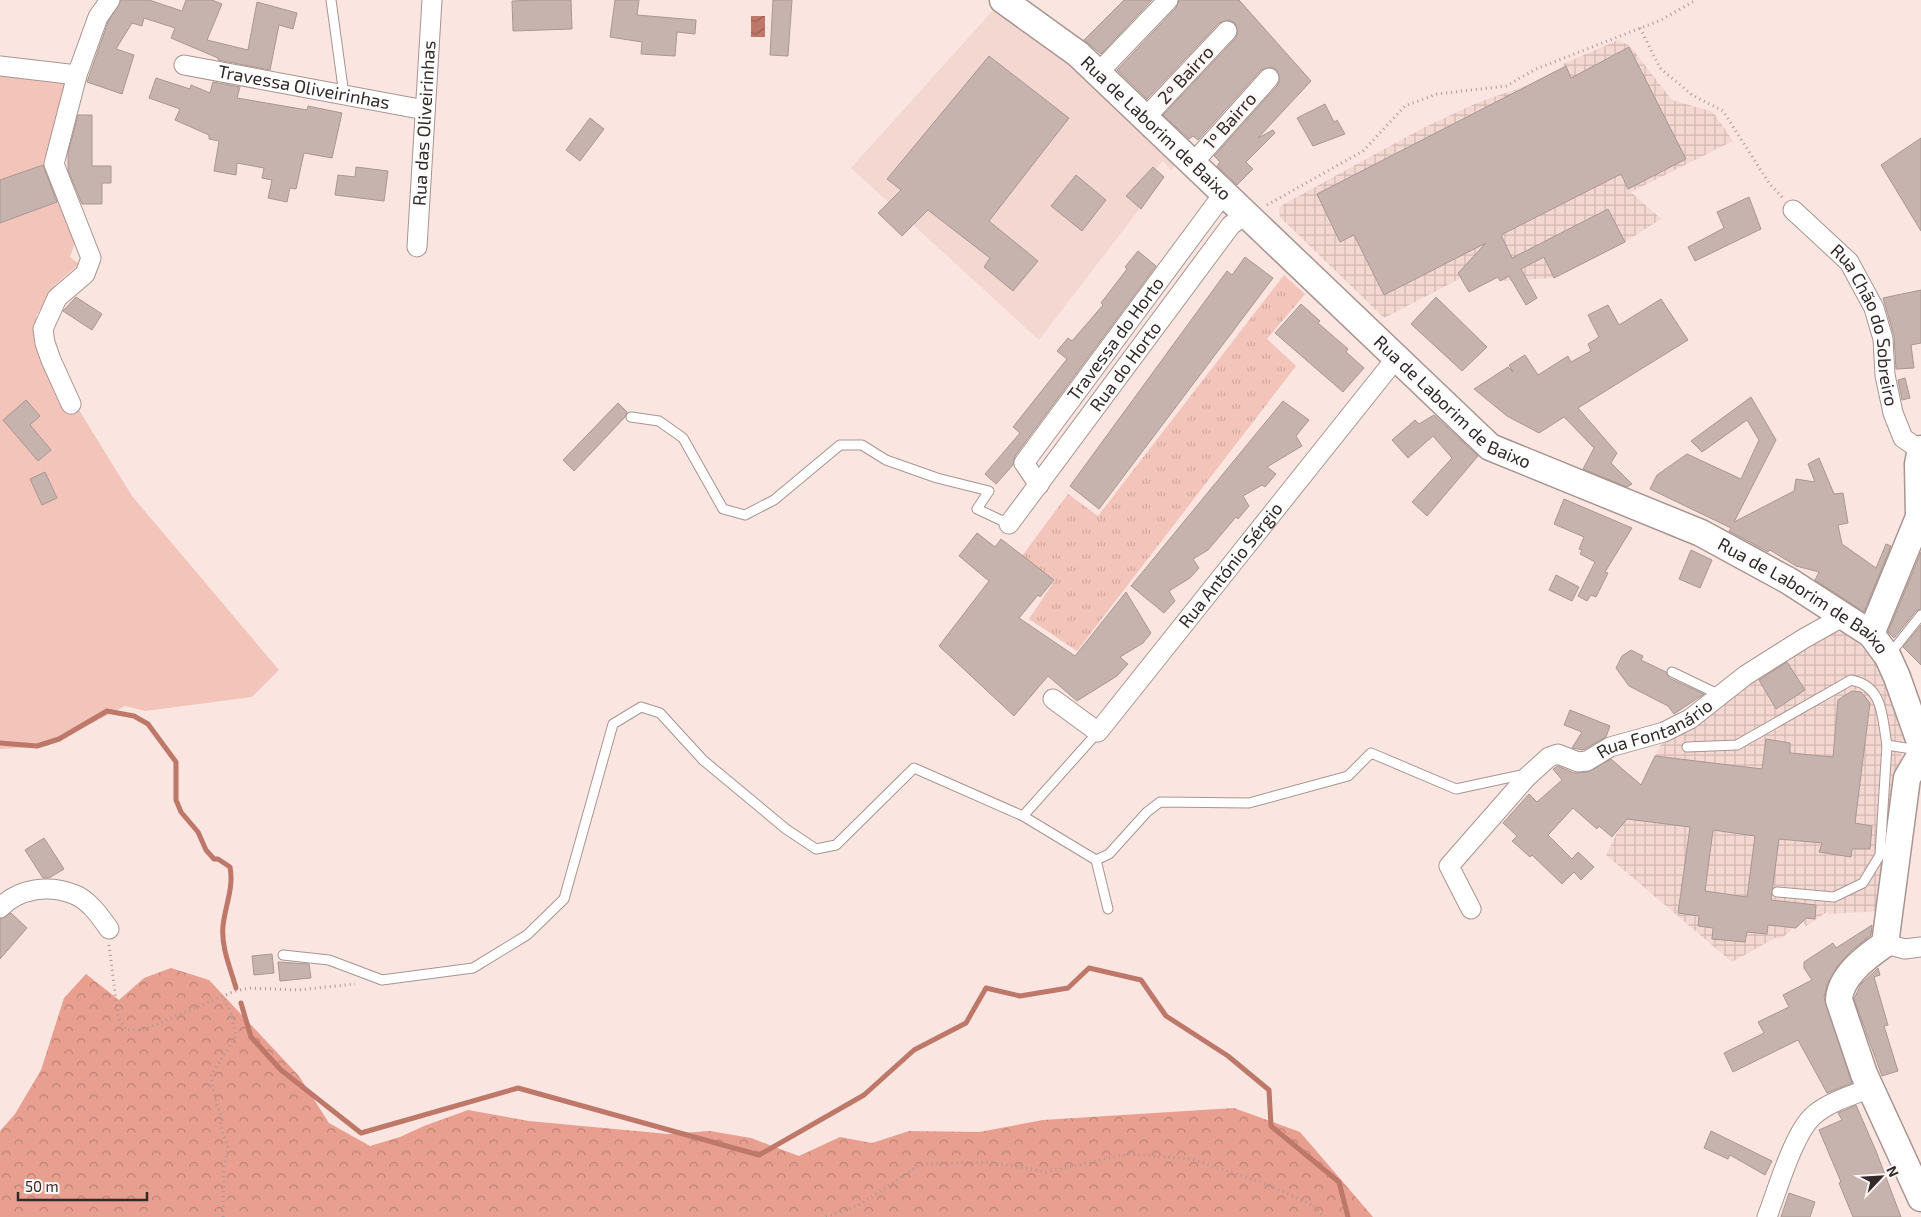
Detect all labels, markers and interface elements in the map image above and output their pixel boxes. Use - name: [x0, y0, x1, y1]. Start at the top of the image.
- street label: Rua das Oliveirinhas: [408, 40, 440, 207]
- street label: 2º Bairro: [1153, 40, 1218, 108]
- street label: Rua de Laborim de Baixo: [1077, 51, 1236, 204]
- street label: Travessa Oliveirinhas: [216, 60, 392, 113]
- street label: 1º Bairro: [1198, 87, 1261, 153]
- street label: Rua Chão do Sobreiro: [1827, 239, 1903, 408]
- street label: Travessa do Horto: [1062, 272, 1168, 405]
- street label: Rua do Horto: [1084, 317, 1166, 415]
- street label: Rua de Laborim de Baixo: [1370, 330, 1534, 472]
- street label: Rua António Sérgio: [1173, 497, 1287, 632]
- street label: Rua de Laborim de Baixo: [1714, 532, 1894, 658]
- street label: Rua Fontanário: [1592, 694, 1716, 763]
- north arrow: [1856, 1152, 1906, 1202]
- text: N: [1883, 1163, 1903, 1179]
- scale bar: [18, 1170, 146, 1202]
- text: 50 m: [25, 1177, 59, 1195]

